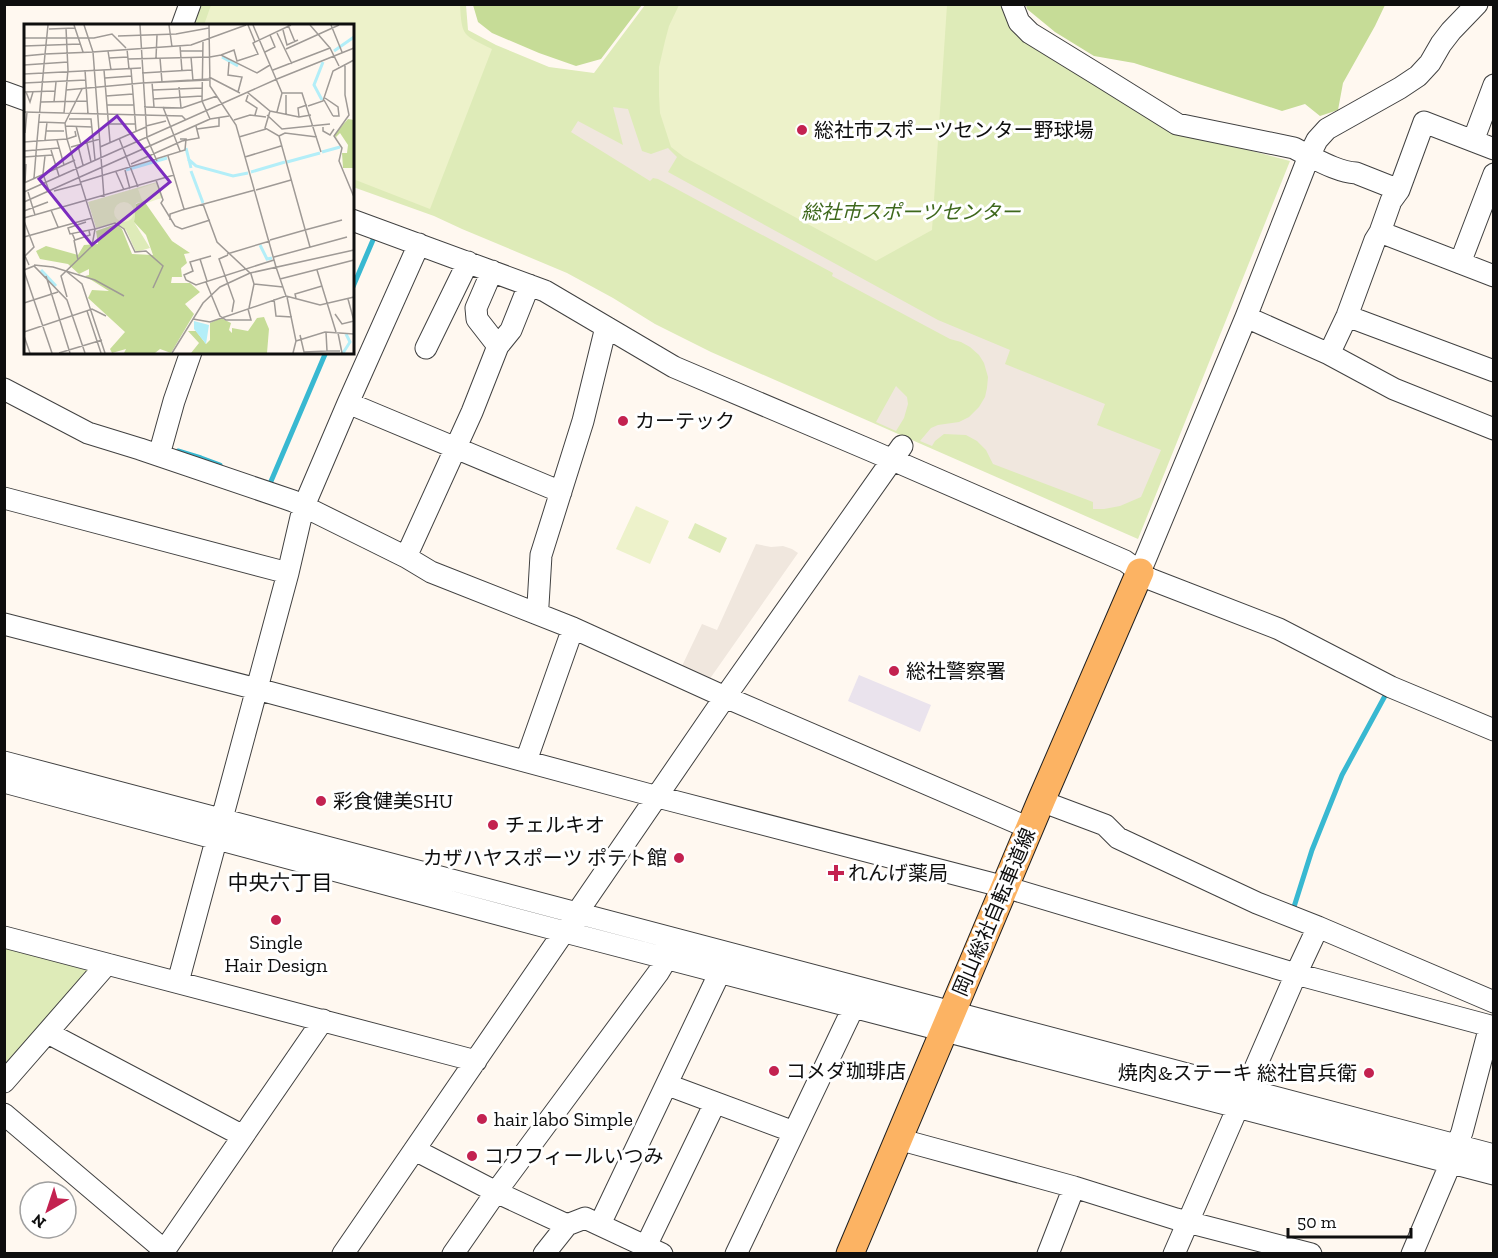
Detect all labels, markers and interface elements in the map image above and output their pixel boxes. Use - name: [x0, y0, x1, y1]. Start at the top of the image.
- inset map: [24, 24, 354, 354]
- place label: 総社市スポーツセンター野球場: [814, 118, 1094, 142]
- marker: 総社市スポーツセンター野球場: [795, 123, 809, 137]
- park label: 総社市スポーツセンター: [801, 200, 1022, 224]
- place label: カーテック: [635, 409, 735, 433]
- marker: カーテック: [616, 414, 630, 428]
- place label: 総社警察署: [906, 659, 1006, 683]
- marker: 総社警察署: [887, 664, 901, 678]
- place label: 彩食健美SHU: [333, 789, 453, 813]
- marker: 彩食健美SHU: [314, 794, 328, 808]
- place label: チェルキオ: [505, 813, 605, 837]
- marker: チェルキオ: [486, 818, 500, 832]
- street label: 岡山総社自転車道線: [948, 824, 1040, 1000]
- place label: カザハヤスポーツ ポテト館: [423, 846, 667, 870]
- marker: カザハヤスポーツ ポテト館: [672, 851, 686, 865]
- place label: れんげ薬局: [848, 861, 948, 885]
- marker: れんげ薬局: [829, 866, 843, 880]
- district label: 中央六丁目: [228, 870, 333, 895]
- marker: Single Hair Design: [269, 913, 283, 927]
- place label: Single Hair Design: [224, 930, 328, 977]
- place label: コメダ珈琲店: [786, 1059, 906, 1083]
- place label: 焼肉&ステーキ 総社官兵衛: [1118, 1061, 1357, 1085]
- marker: コメダ珈琲店: [767, 1064, 781, 1078]
- marker: 焼肉&ステーキ 総社官兵衛: [1362, 1066, 1376, 1080]
- place label: hair labo Simple: [494, 1107, 633, 1131]
- marker: hair labo Simple: [475, 1112, 489, 1126]
- place label: コワフィールいつみ: [484, 1144, 664, 1168]
- marker: コワフィールいつみ: [465, 1149, 479, 1163]
- north arrow: [18, 1180, 78, 1240]
- scale bar: [1288, 1201, 1411, 1239]
- text: N: [28, 1210, 50, 1232]
- text: 50 m: [1297, 1211, 1337, 1233]

